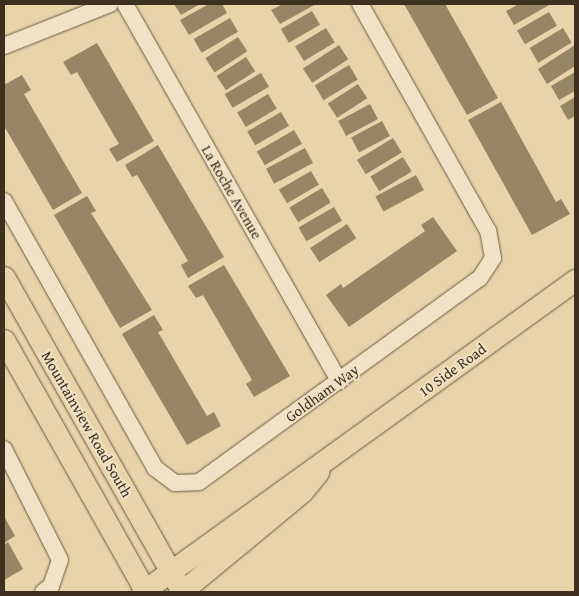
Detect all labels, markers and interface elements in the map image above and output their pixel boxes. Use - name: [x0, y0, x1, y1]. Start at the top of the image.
- street label: La Roche Avenue: [198, 142, 266, 242]
- street label: 10 Side Road: [415, 339, 489, 401]
- street label: Mountainview Road South: [38, 348, 136, 500]
- street label: Goldham Way: [282, 360, 362, 426]

